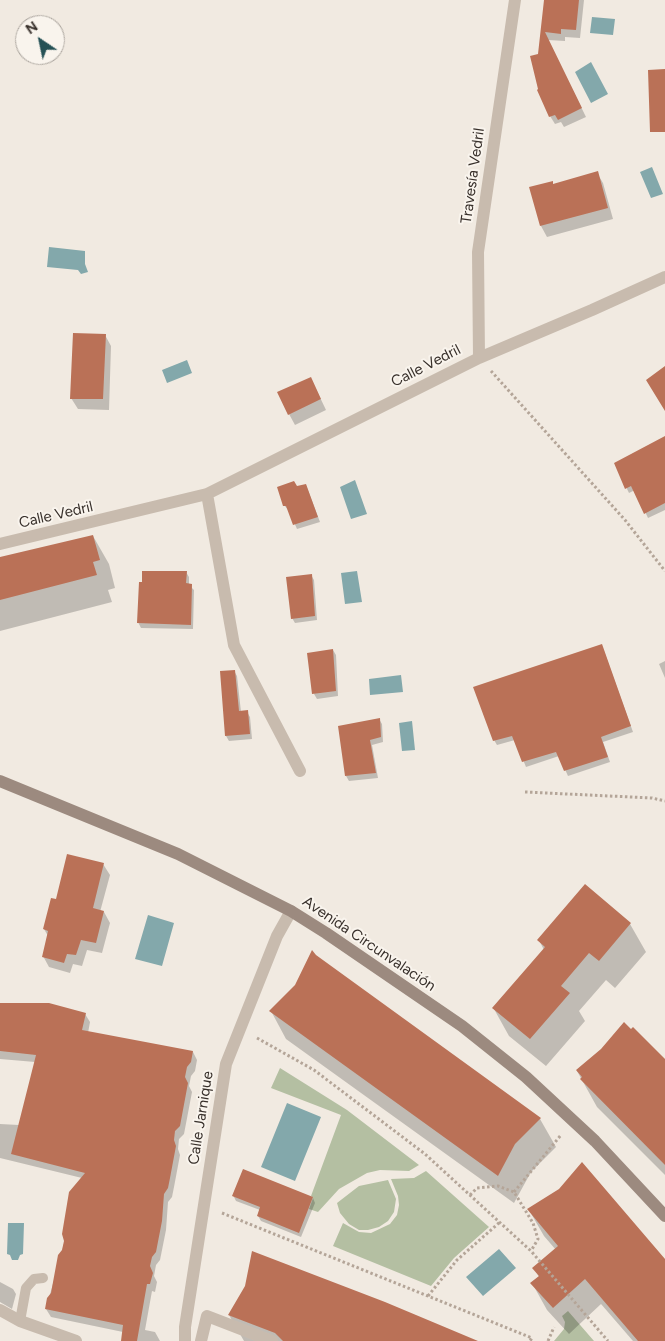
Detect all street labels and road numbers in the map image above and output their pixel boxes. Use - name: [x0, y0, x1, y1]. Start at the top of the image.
- street label: Travesía Vedril: [457, 127, 489, 225]
- street label: Calle Vedril: [388, 341, 464, 391]
- street label: Calle Vedril: [17, 498, 95, 532]
- street label: Avenida Circunvalación: [299, 893, 439, 995]
- street label: Calle Jarnique: [185, 1070, 217, 1166]

